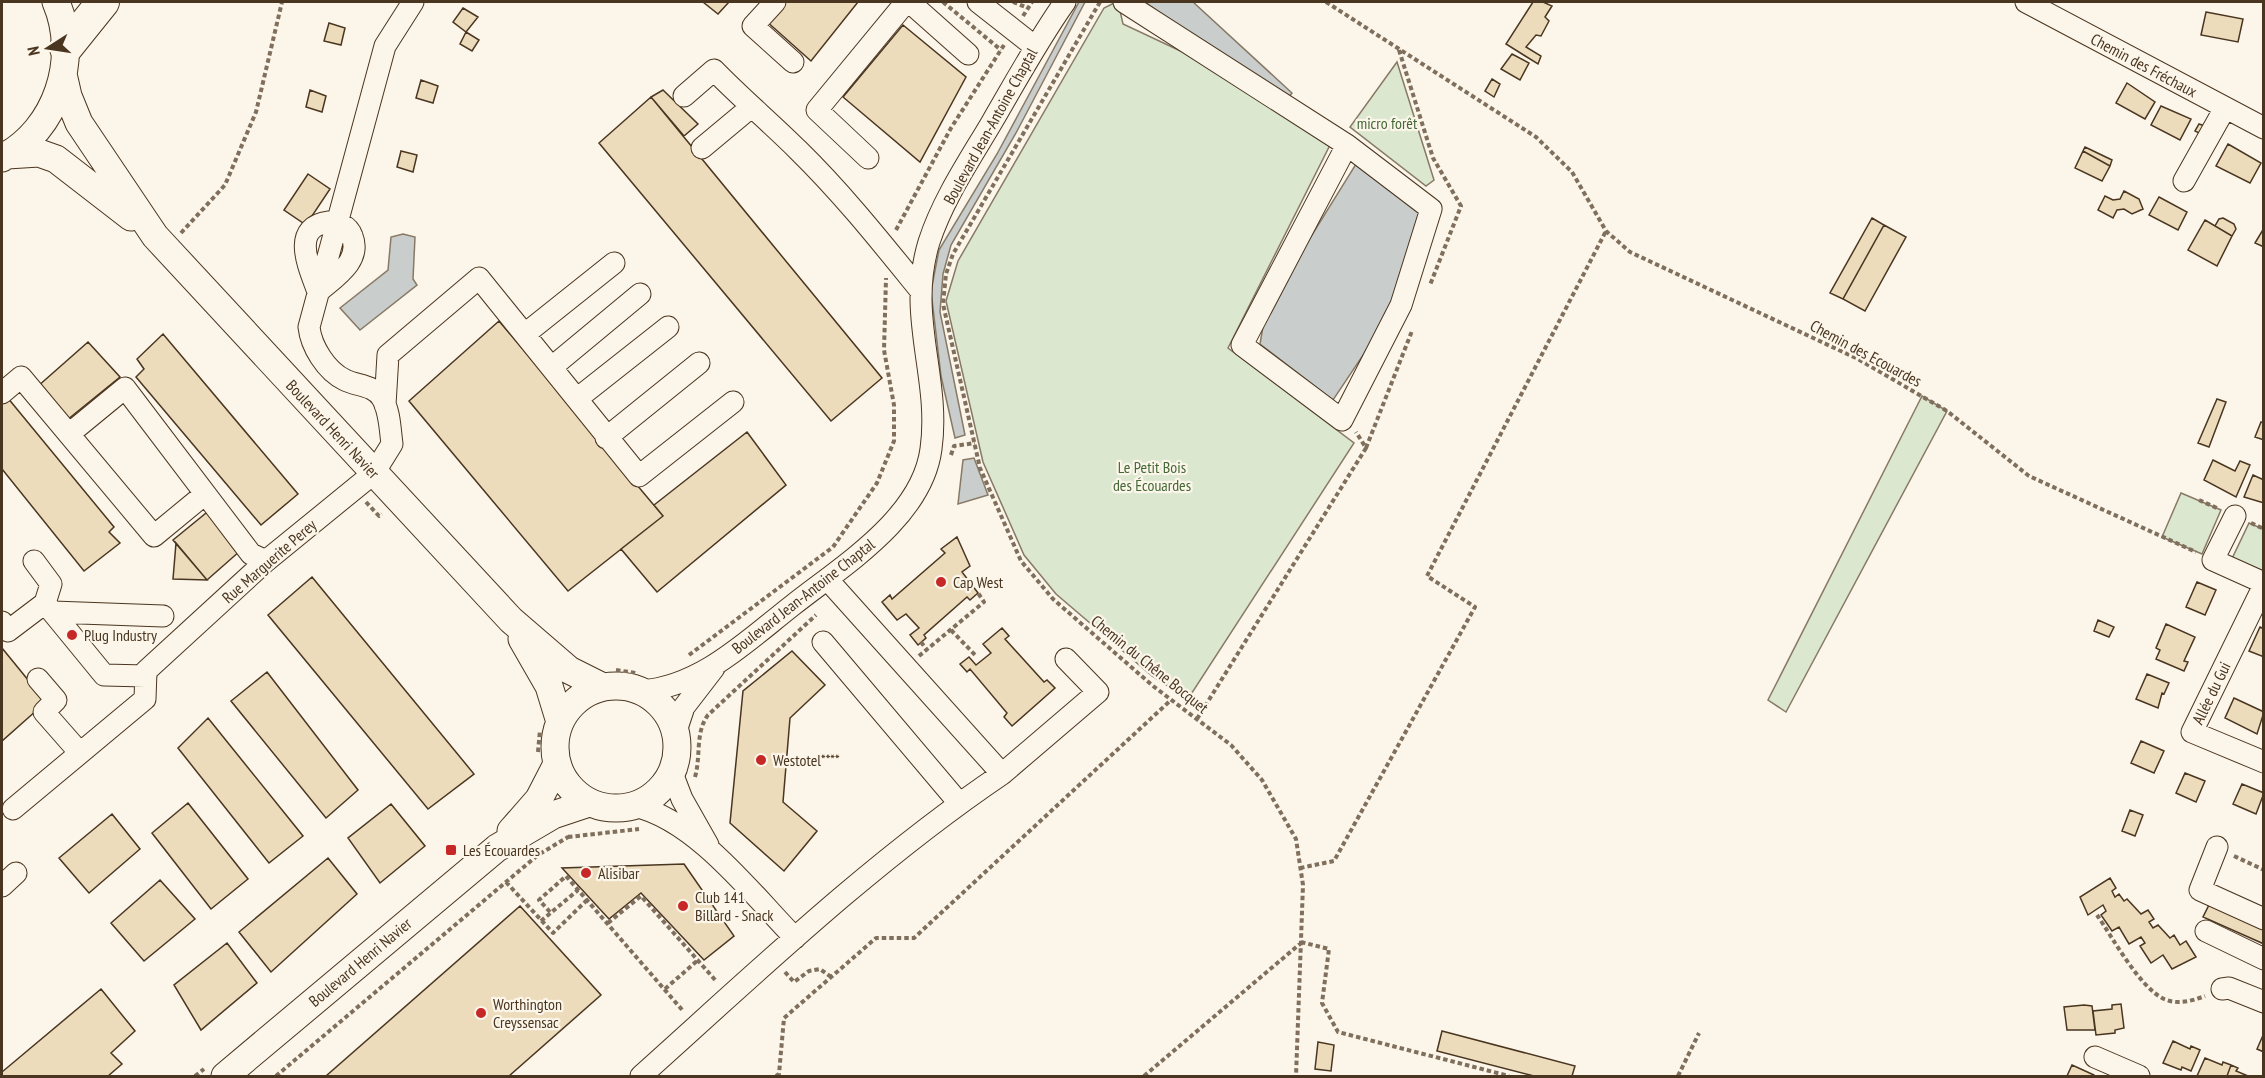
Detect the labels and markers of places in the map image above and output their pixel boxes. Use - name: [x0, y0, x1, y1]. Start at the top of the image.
- place label: Cap West: [953, 572, 1004, 592]
- marker: Cap West: [934, 575, 948, 589]
- place label: Plug Industry: [84, 625, 157, 645]
- marker: Plug Industry: [65, 628, 79, 642]
- place label: Westotel****: [773, 750, 840, 770]
- marker: Westotel****: [754, 753, 768, 767]
- place label: Les Écouardes: [463, 840, 540, 860]
- marker: Les Écouardes: [444, 843, 458, 857]
- place label: Alisibar: [598, 863, 640, 883]
- marker: Alisibar: [579, 866, 593, 880]
- place label: Club 141 Billard - Snack: [695, 887, 774, 925]
- marker: Club 141 Billard - Snack: [676, 899, 690, 913]
- place label: Worthington Creyssensac: [493, 994, 562, 1032]
- marker: Worthington Creyssensac: [474, 1006, 488, 1020]

